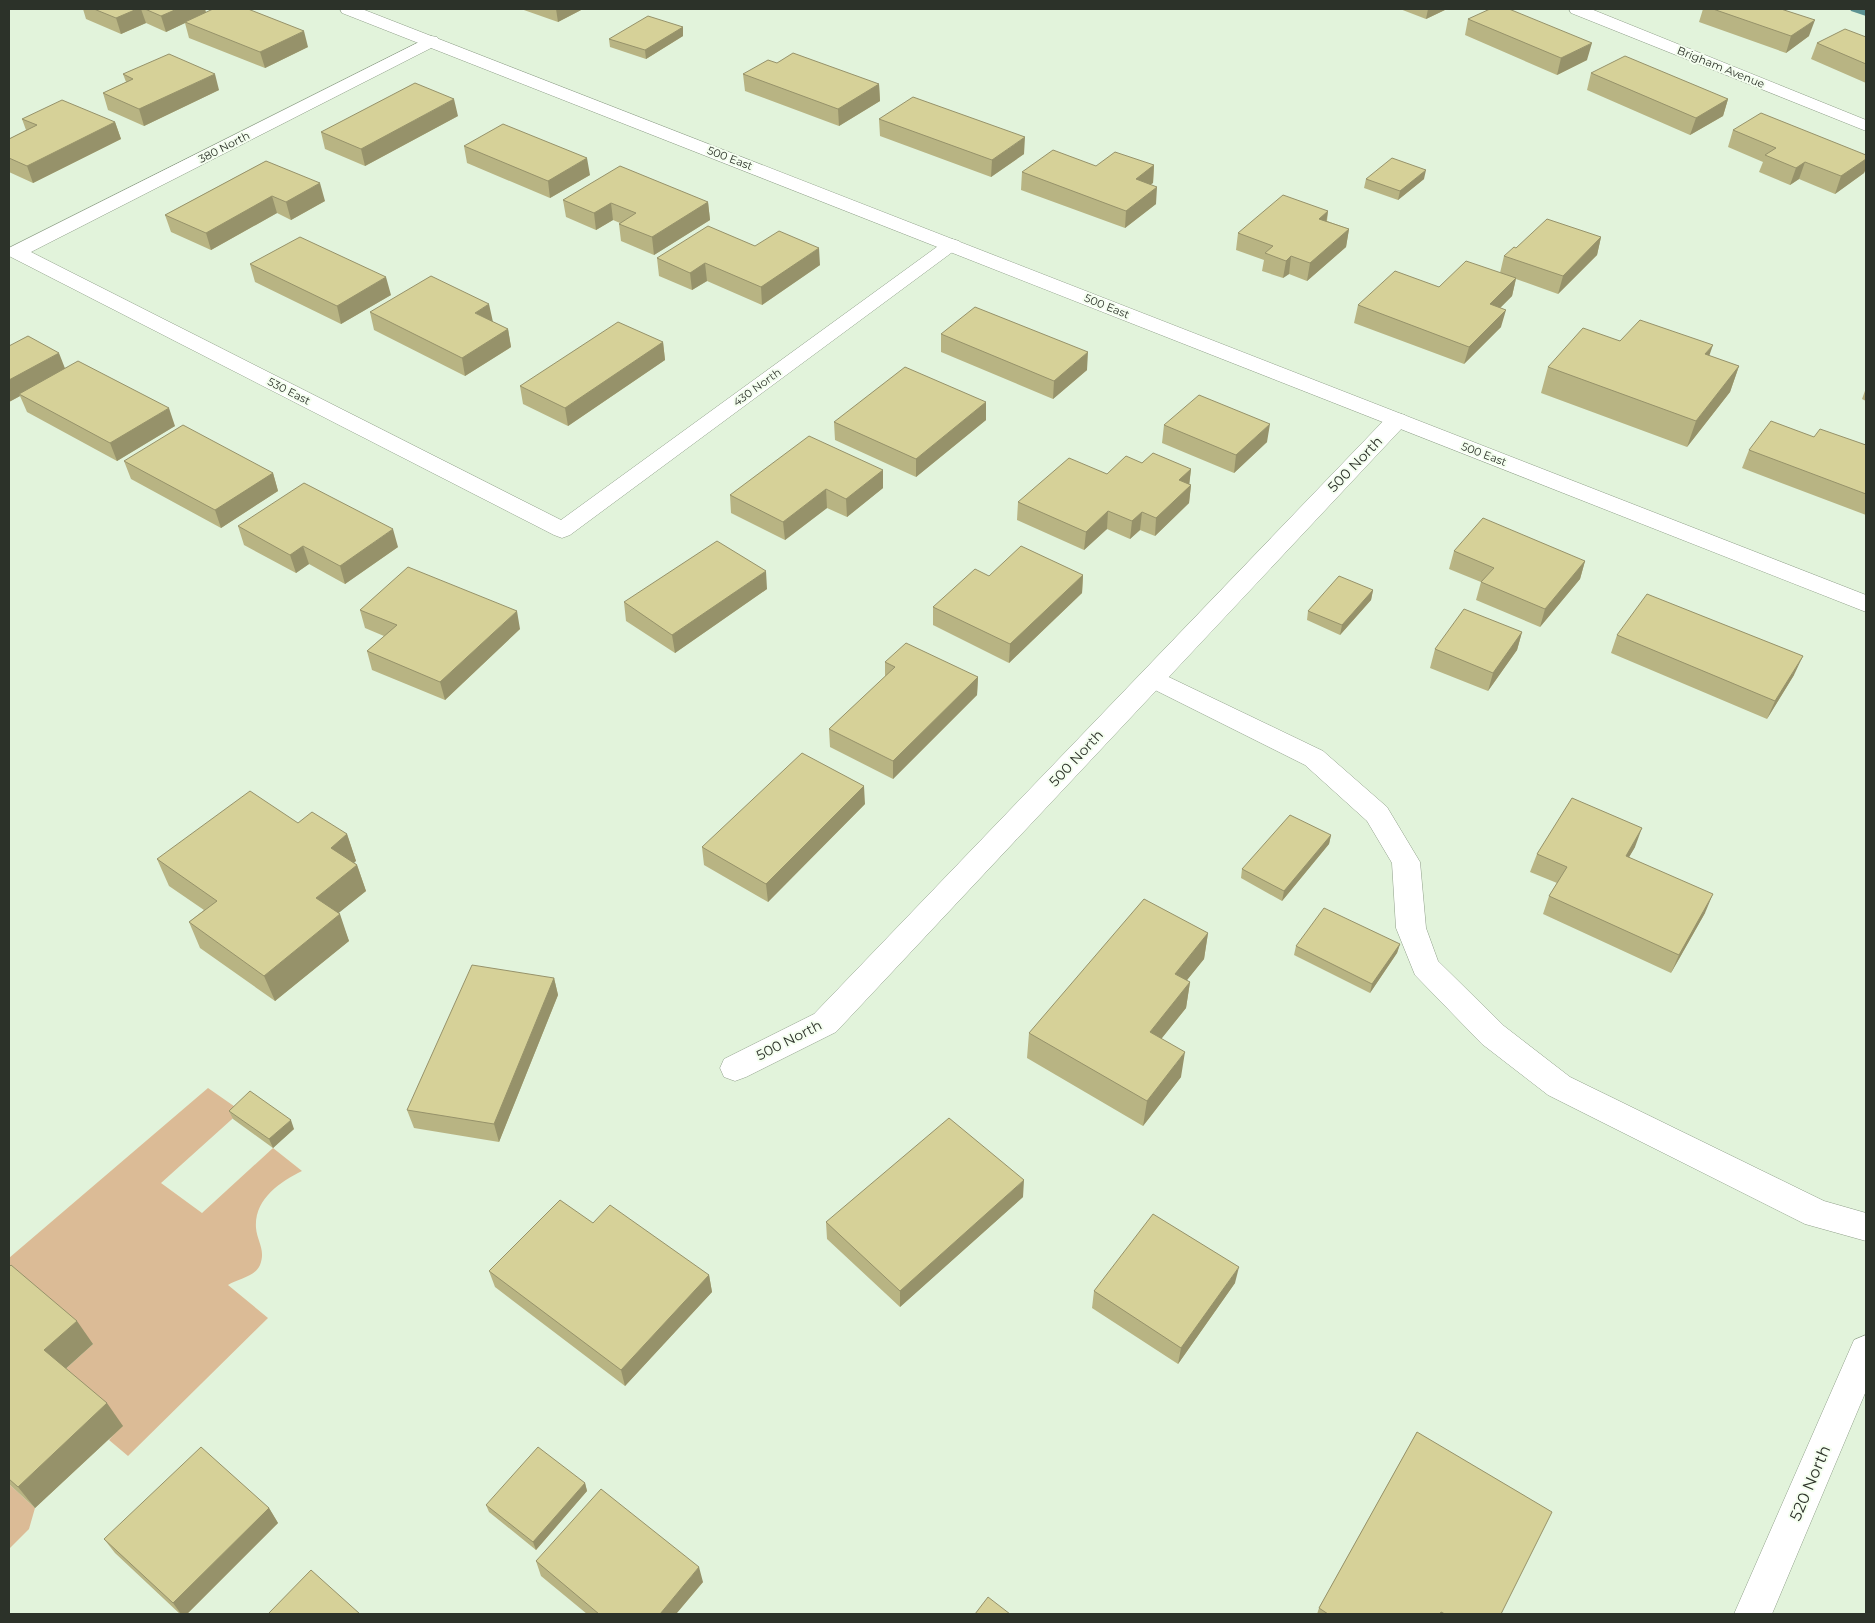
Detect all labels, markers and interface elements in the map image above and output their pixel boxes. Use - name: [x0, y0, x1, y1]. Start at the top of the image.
- street label: Brigham Avenue: [1675, 43, 1767, 91]
- street label: 380 North: [196, 128, 252, 166]
- street label: 500 East: [705, 143, 755, 173]
- street label: 500 East: [1082, 291, 1132, 322]
- street label: 430 North: [730, 365, 784, 409]
- street label: 530 East: [265, 374, 313, 408]
- street label: 500 North: [1324, 432, 1386, 496]
- street label: 500 East: [1459, 439, 1509, 469]
- street label: 500 North: [1045, 726, 1107, 790]
- street label: 500 North: [753, 1016, 825, 1064]
- street label: 520 North: [1786, 1443, 1834, 1523]

